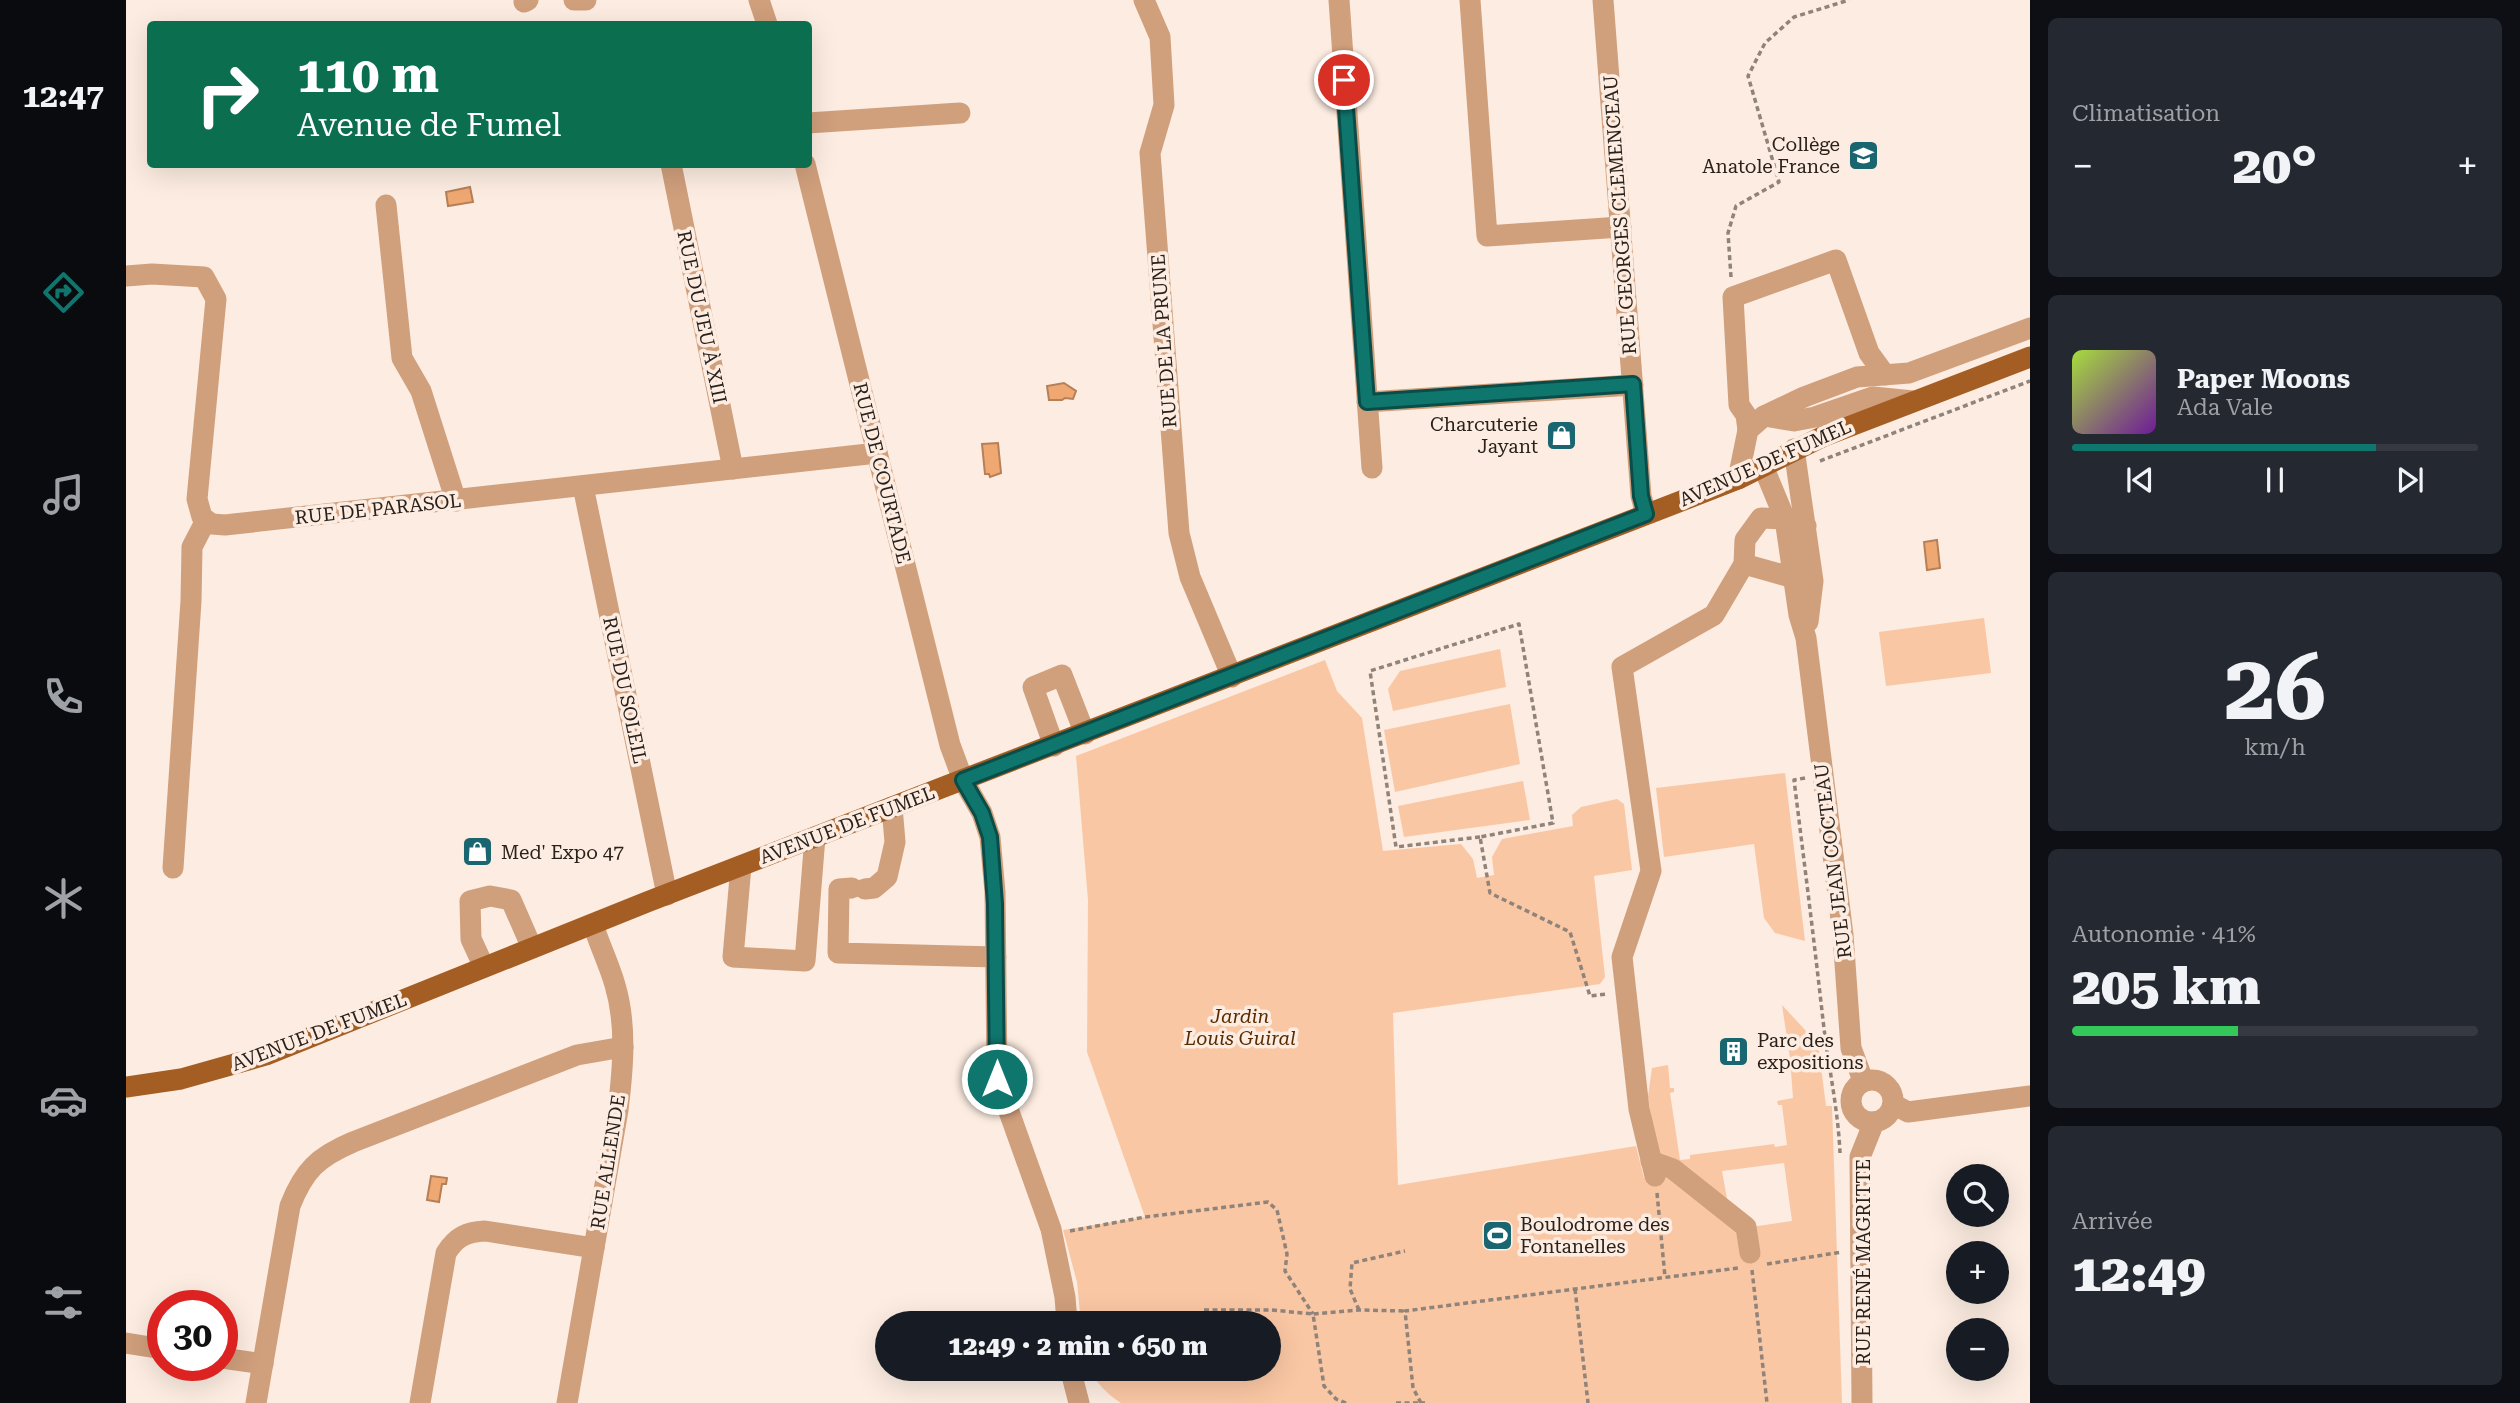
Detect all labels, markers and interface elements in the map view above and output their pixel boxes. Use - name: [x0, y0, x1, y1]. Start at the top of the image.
- text: 110 m: [297, 47, 439, 104]
- icon: right: [182, 49, 273, 140]
- pin: [1314, 50, 1374, 110]
- icon: arrive: [1325, 61, 1363, 99]
- street label: RUE GEORGES CLEMENCEAU: [1599, 74, 1641, 356]
- text: 12:47: [22, 77, 104, 115]
- text: Climatisation: [2072, 100, 2220, 127]
- text: Avenue de Fumel: [297, 106, 561, 144]
- place label: Collège Anatole France: [1702, 133, 1840, 178]
- text: 20°: [2233, 135, 2317, 196]
- school or university icon: Collège Anatole France: [1846, 138, 1880, 172]
- text: −: [2072, 144, 2093, 188]
- text: +: [2457, 144, 2478, 188]
- street label: RUE DU JEU À XIII: [672, 228, 732, 406]
- street label: RUE DE LA PRUNE: [1146, 253, 1182, 429]
- icon: directions: [39, 268, 88, 317]
- text: Paper Moons: [2177, 364, 2350, 394]
- street label: RUE DE COURTADE: [848, 380, 916, 566]
- text: Ada Vale: [2177, 394, 2273, 421]
- place label: Charcuterie Jayant: [1430, 413, 1538, 458]
- street label: AVENUE DE FUMEL: [1676, 415, 1854, 511]
- shop icon: Charcuterie Jayant: [1544, 418, 1578, 452]
- icon: previous: [2121, 461, 2159, 499]
- icon: pause: [2256, 461, 2294, 499]
- icon: next: [2391, 461, 2429, 499]
- icon: music: [39, 470, 88, 519]
- street label: RUE DE PARASOL: [294, 489, 462, 529]
- street label: RUE DU SOLEIL: [598, 615, 652, 765]
- text: 26: [2224, 635, 2326, 741]
- icon: phone: [39, 672, 88, 721]
- text: km/h: [2244, 734, 2306, 761]
- street label: RUE JEAN COCTEAU: [1810, 762, 1856, 960]
- street label: AVENUE DE FUMEL: [756, 781, 938, 869]
- shop icon: Med' Expo 47: [461, 835, 495, 869]
- place label: Med' Expo 47: [501, 841, 624, 864]
- icon: climate: [39, 874, 88, 923]
- text: Autonomie · 41%: [2072, 921, 2256, 948]
- text: 205 km: [2072, 956, 2260, 1017]
- street label: AVENUE DE FUMEL: [228, 988, 410, 1076]
- park label: Jardin Louis Guiral: [1183, 1005, 1296, 1050]
- place label: Parc des expositions: [1757, 1029, 1863, 1074]
- building icon: Parc des expositions: [1717, 1034, 1751, 1068]
- position arrow: [960, 1042, 1034, 1116]
- icon: car: [39, 1076, 88, 1125]
- street label: RUE ALLENDE: [586, 1093, 630, 1231]
- street label: RUE RENÉ MAGRITTE: [1852, 1159, 1875, 1365]
- map controls: [1946, 1164, 2009, 1381]
- button: search: [1946, 1164, 2009, 1227]
- text: Arrivée: [2072, 1208, 2153, 1235]
- place label: Boulodrome des Fontanelles: [1520, 1213, 1670, 1258]
- sports icon: Boulodrome des Fontanelles: [1480, 1218, 1514, 1252]
- button: +: [1946, 1241, 2009, 1304]
- text: 12:49: [2072, 1243, 2206, 1304]
- icon: filters: [39, 1278, 88, 1327]
- speed limit sign: 30: [147, 1290, 238, 1381]
- button: −: [1946, 1318, 2009, 1381]
- text: 12:49 · 2 min · 650 m: [948, 1331, 1208, 1361]

